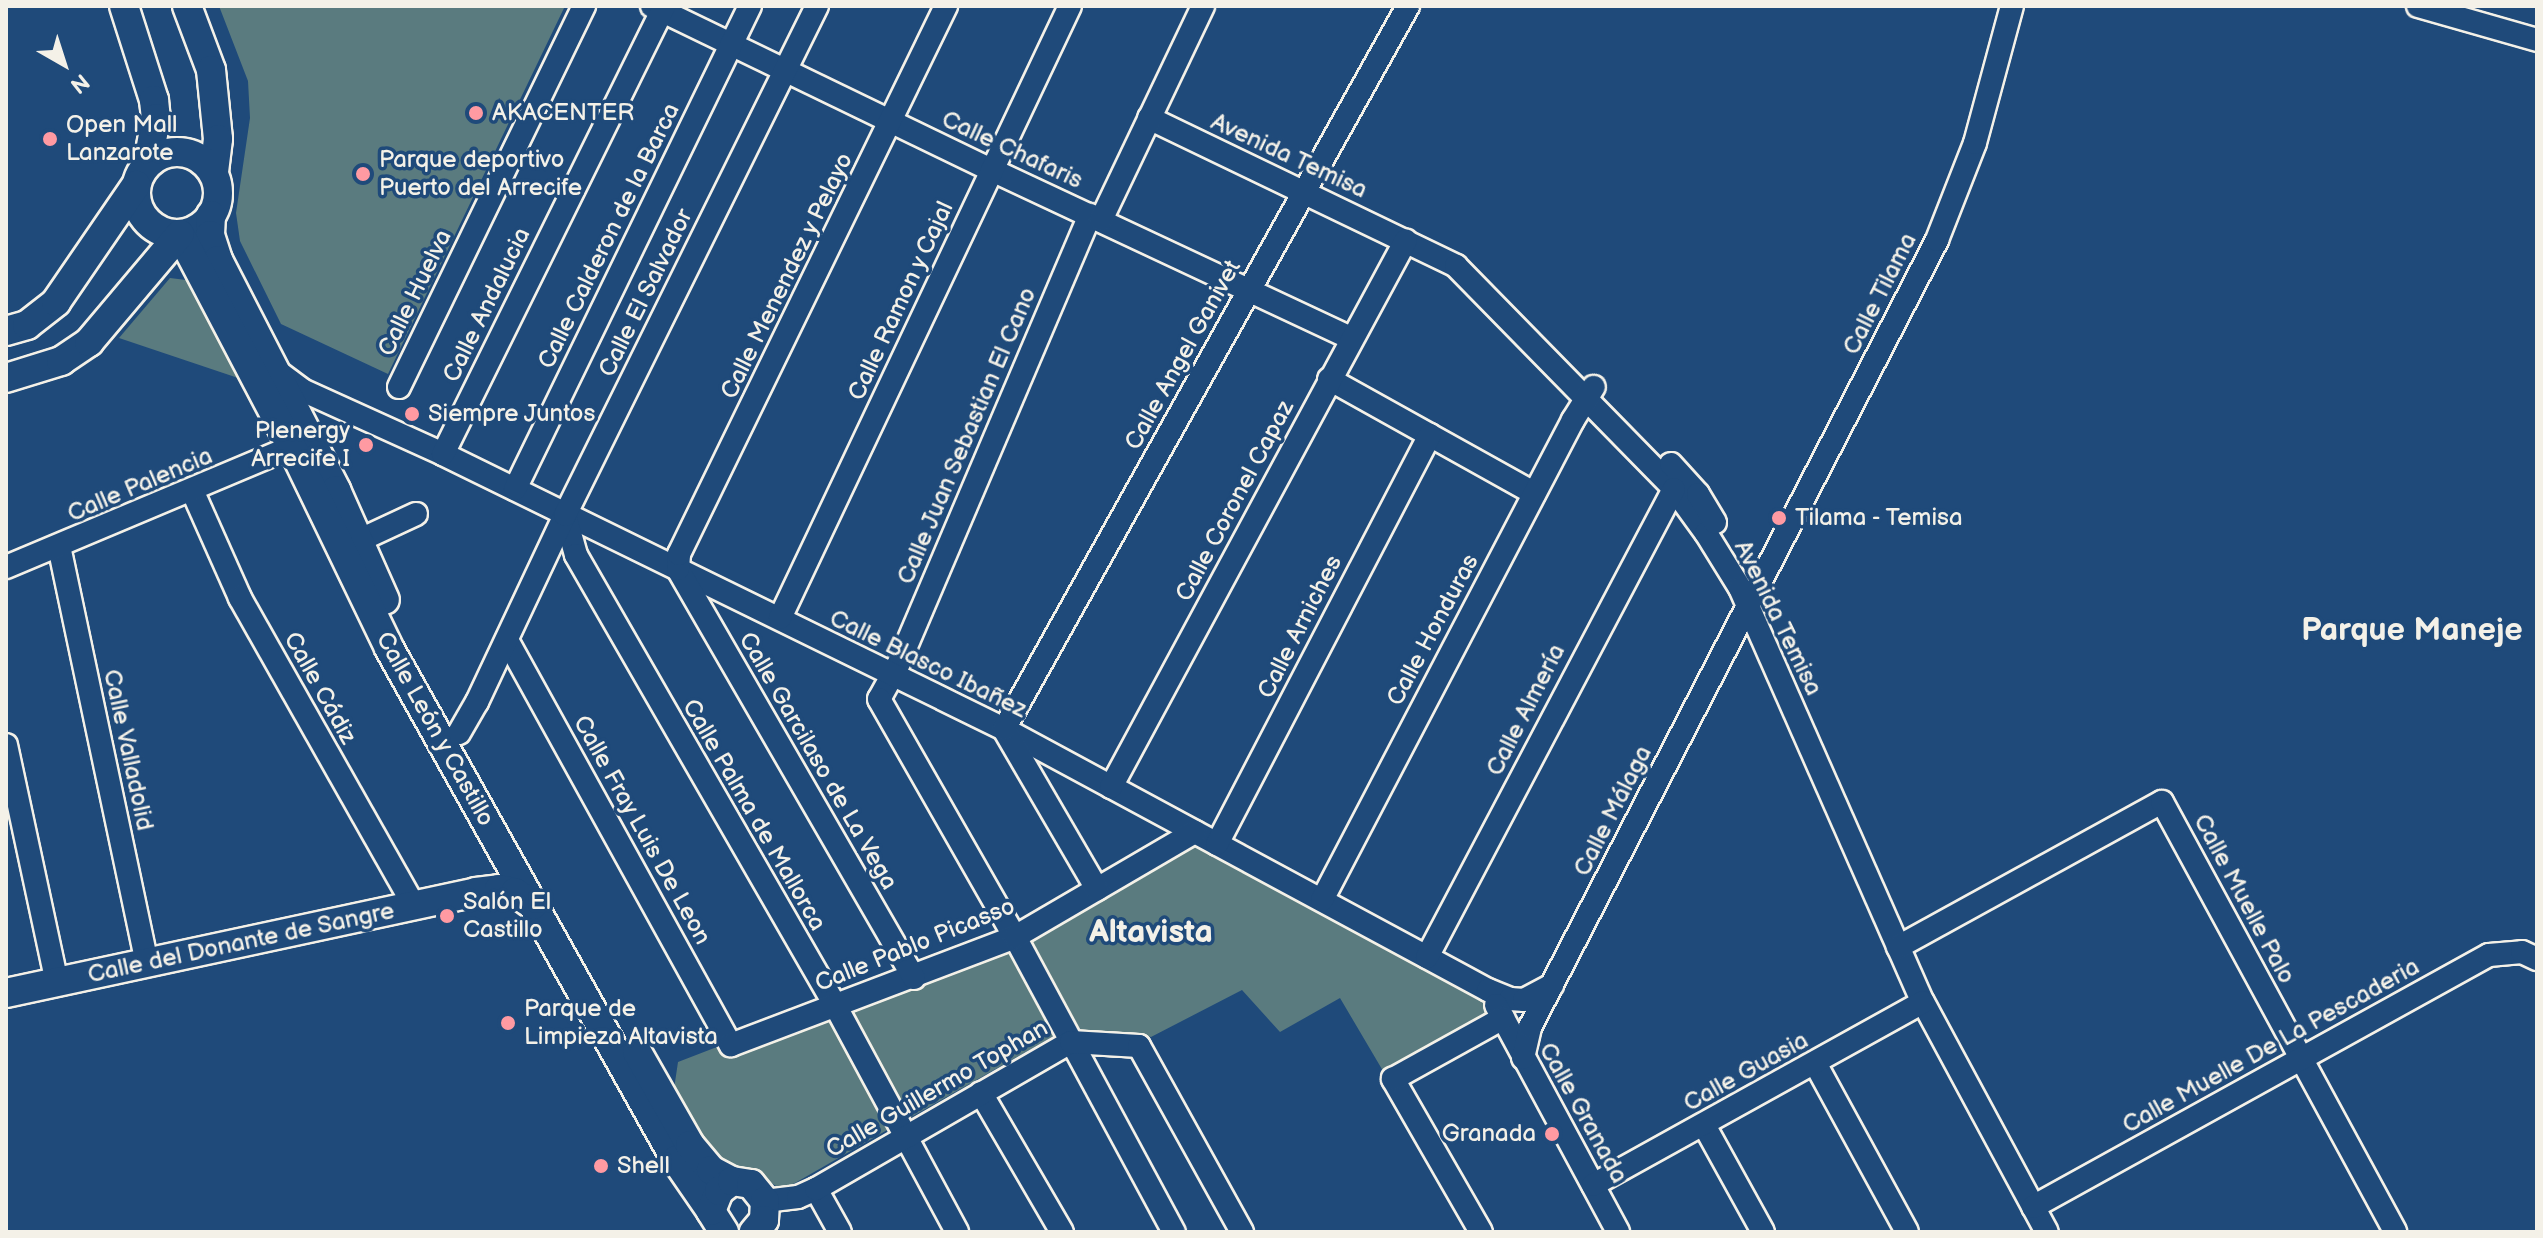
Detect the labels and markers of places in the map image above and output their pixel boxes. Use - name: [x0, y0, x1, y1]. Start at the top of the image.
- place label: AKACENTER: [492, 99, 634, 127]
- marker: AKACENTER: [467, 104, 485, 122]
- place label: Open Mall Lanzarote: [66, 111, 177, 167]
- marker: Open Mall Lanzarote: [41, 130, 59, 148]
- place label: Parque deportivo Puerto del Arrecife: [379, 146, 582, 202]
- marker: Parque deportivo Puerto del Arrecife: [354, 165, 372, 183]
- place label: Siempre Juntos: [428, 400, 597, 428]
- marker: Siempre Juntos: [403, 405, 421, 423]
- place label: Plenergy Arrecife I: [251, 417, 350, 473]
- marker: Plenergy Arrecife I: [357, 436, 375, 454]
- place label: Tilama - Temisa: [1795, 504, 1965, 532]
- marker: Tilama - Temisa: [1770, 509, 1788, 527]
- place label: Salón El Castillo: [463, 888, 551, 944]
- marker: Salón El Castillo: [438, 907, 456, 925]
- place label: Parque de Limpieza Altavista: [524, 995, 718, 1051]
- marker: Parque de Limpieza Altavista: [499, 1014, 517, 1032]
- place label: Granada: [1442, 1120, 1536, 1148]
- marker: Granada: [1543, 1125, 1561, 1143]
- place label: Shell: [617, 1152, 670, 1180]
- marker: Shell: [592, 1157, 610, 1175]

